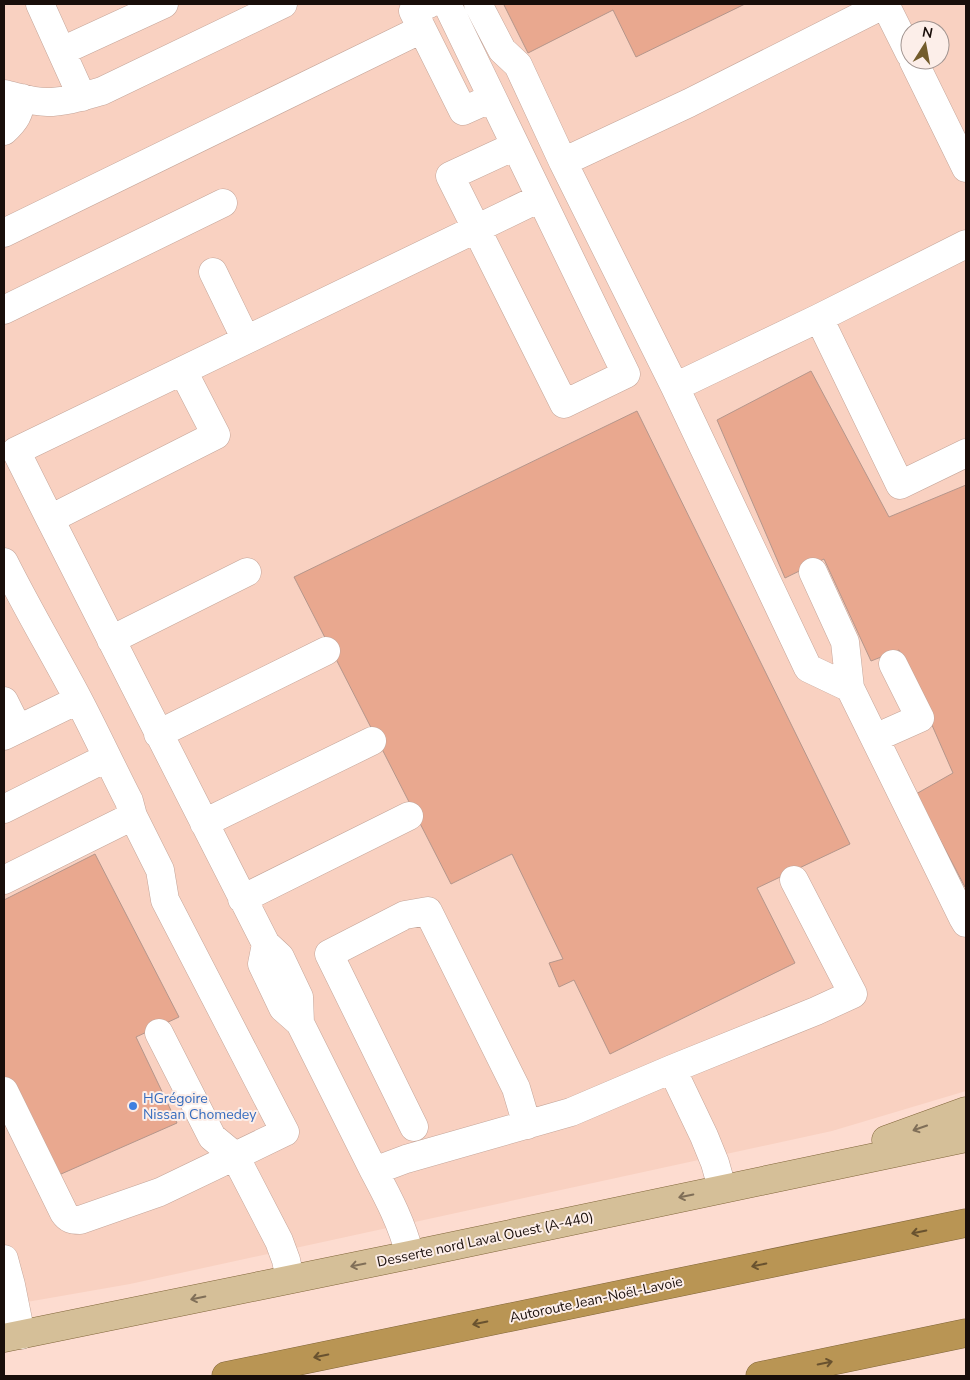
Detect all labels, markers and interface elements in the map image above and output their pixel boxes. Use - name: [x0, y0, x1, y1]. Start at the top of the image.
- north arrow: [900, 20, 950, 70]
- text: N: [920, 22, 934, 43]
- place label: HGrégoire Nissan Chomedey: [143, 1089, 257, 1124]
- marker: HGrégoire Nissan Chomedey: [127, 1100, 139, 1112]
- one-way arrow: [913, 1124, 929, 1133]
- one-way arrow: [679, 1192, 695, 1201]
- street label: Desserte nord Laval Ouest (A-440): [375, 1207, 595, 1272]
- one-way arrow: [911, 1228, 927, 1238]
- one-way arrow: [350, 1261, 366, 1270]
- one-way arrow: [752, 1261, 768, 1271]
- street label: Autoroute Jean-Noël-Lavoie: [508, 1272, 684, 1327]
- one-way arrow: [191, 1294, 207, 1303]
- one-way arrow: [473, 1319, 489, 1328]
- one-way arrow: [314, 1352, 330, 1362]
- one-way arrow: [816, 1358, 832, 1367]

